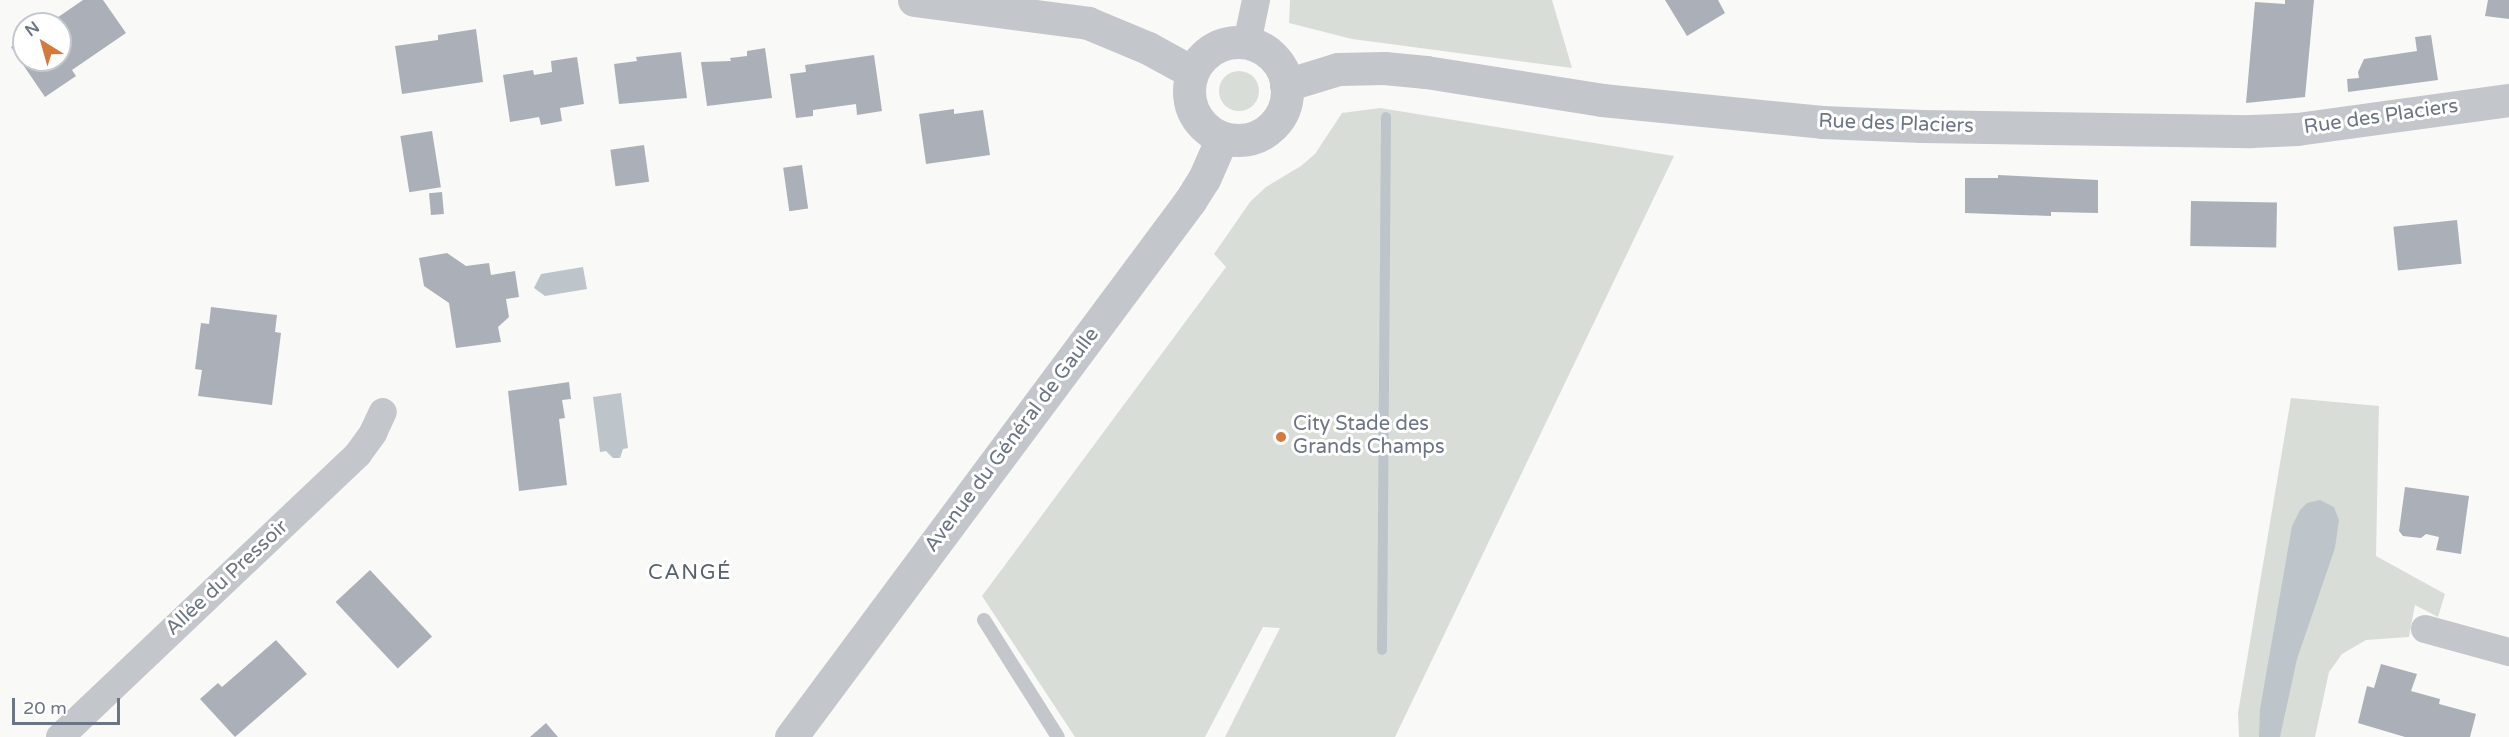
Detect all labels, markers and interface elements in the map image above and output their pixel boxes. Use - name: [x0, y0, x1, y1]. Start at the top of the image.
- north arrow: [12, 12, 72, 72]
- text: N: [21, 17, 44, 41]
- street label: Rue des Placiers: [2302, 94, 2460, 140]
- street label: Rue des Placiers: [1818, 109, 1974, 139]
- street label: Avenue du Général de Gaulle: [920, 323, 1104, 557]
- place label: City Stade des Grands Champs: [1293, 413, 1445, 460]
- marker: City Stade des Grands Champs: [1274, 430, 1288, 444]
- street label: Allée du Pressoir: [161, 515, 293, 641]
- district label: CANGÉ: [648, 560, 732, 586]
- scale bar: [15, 686, 123, 724]
- text: 20 m: [23, 697, 67, 719]

